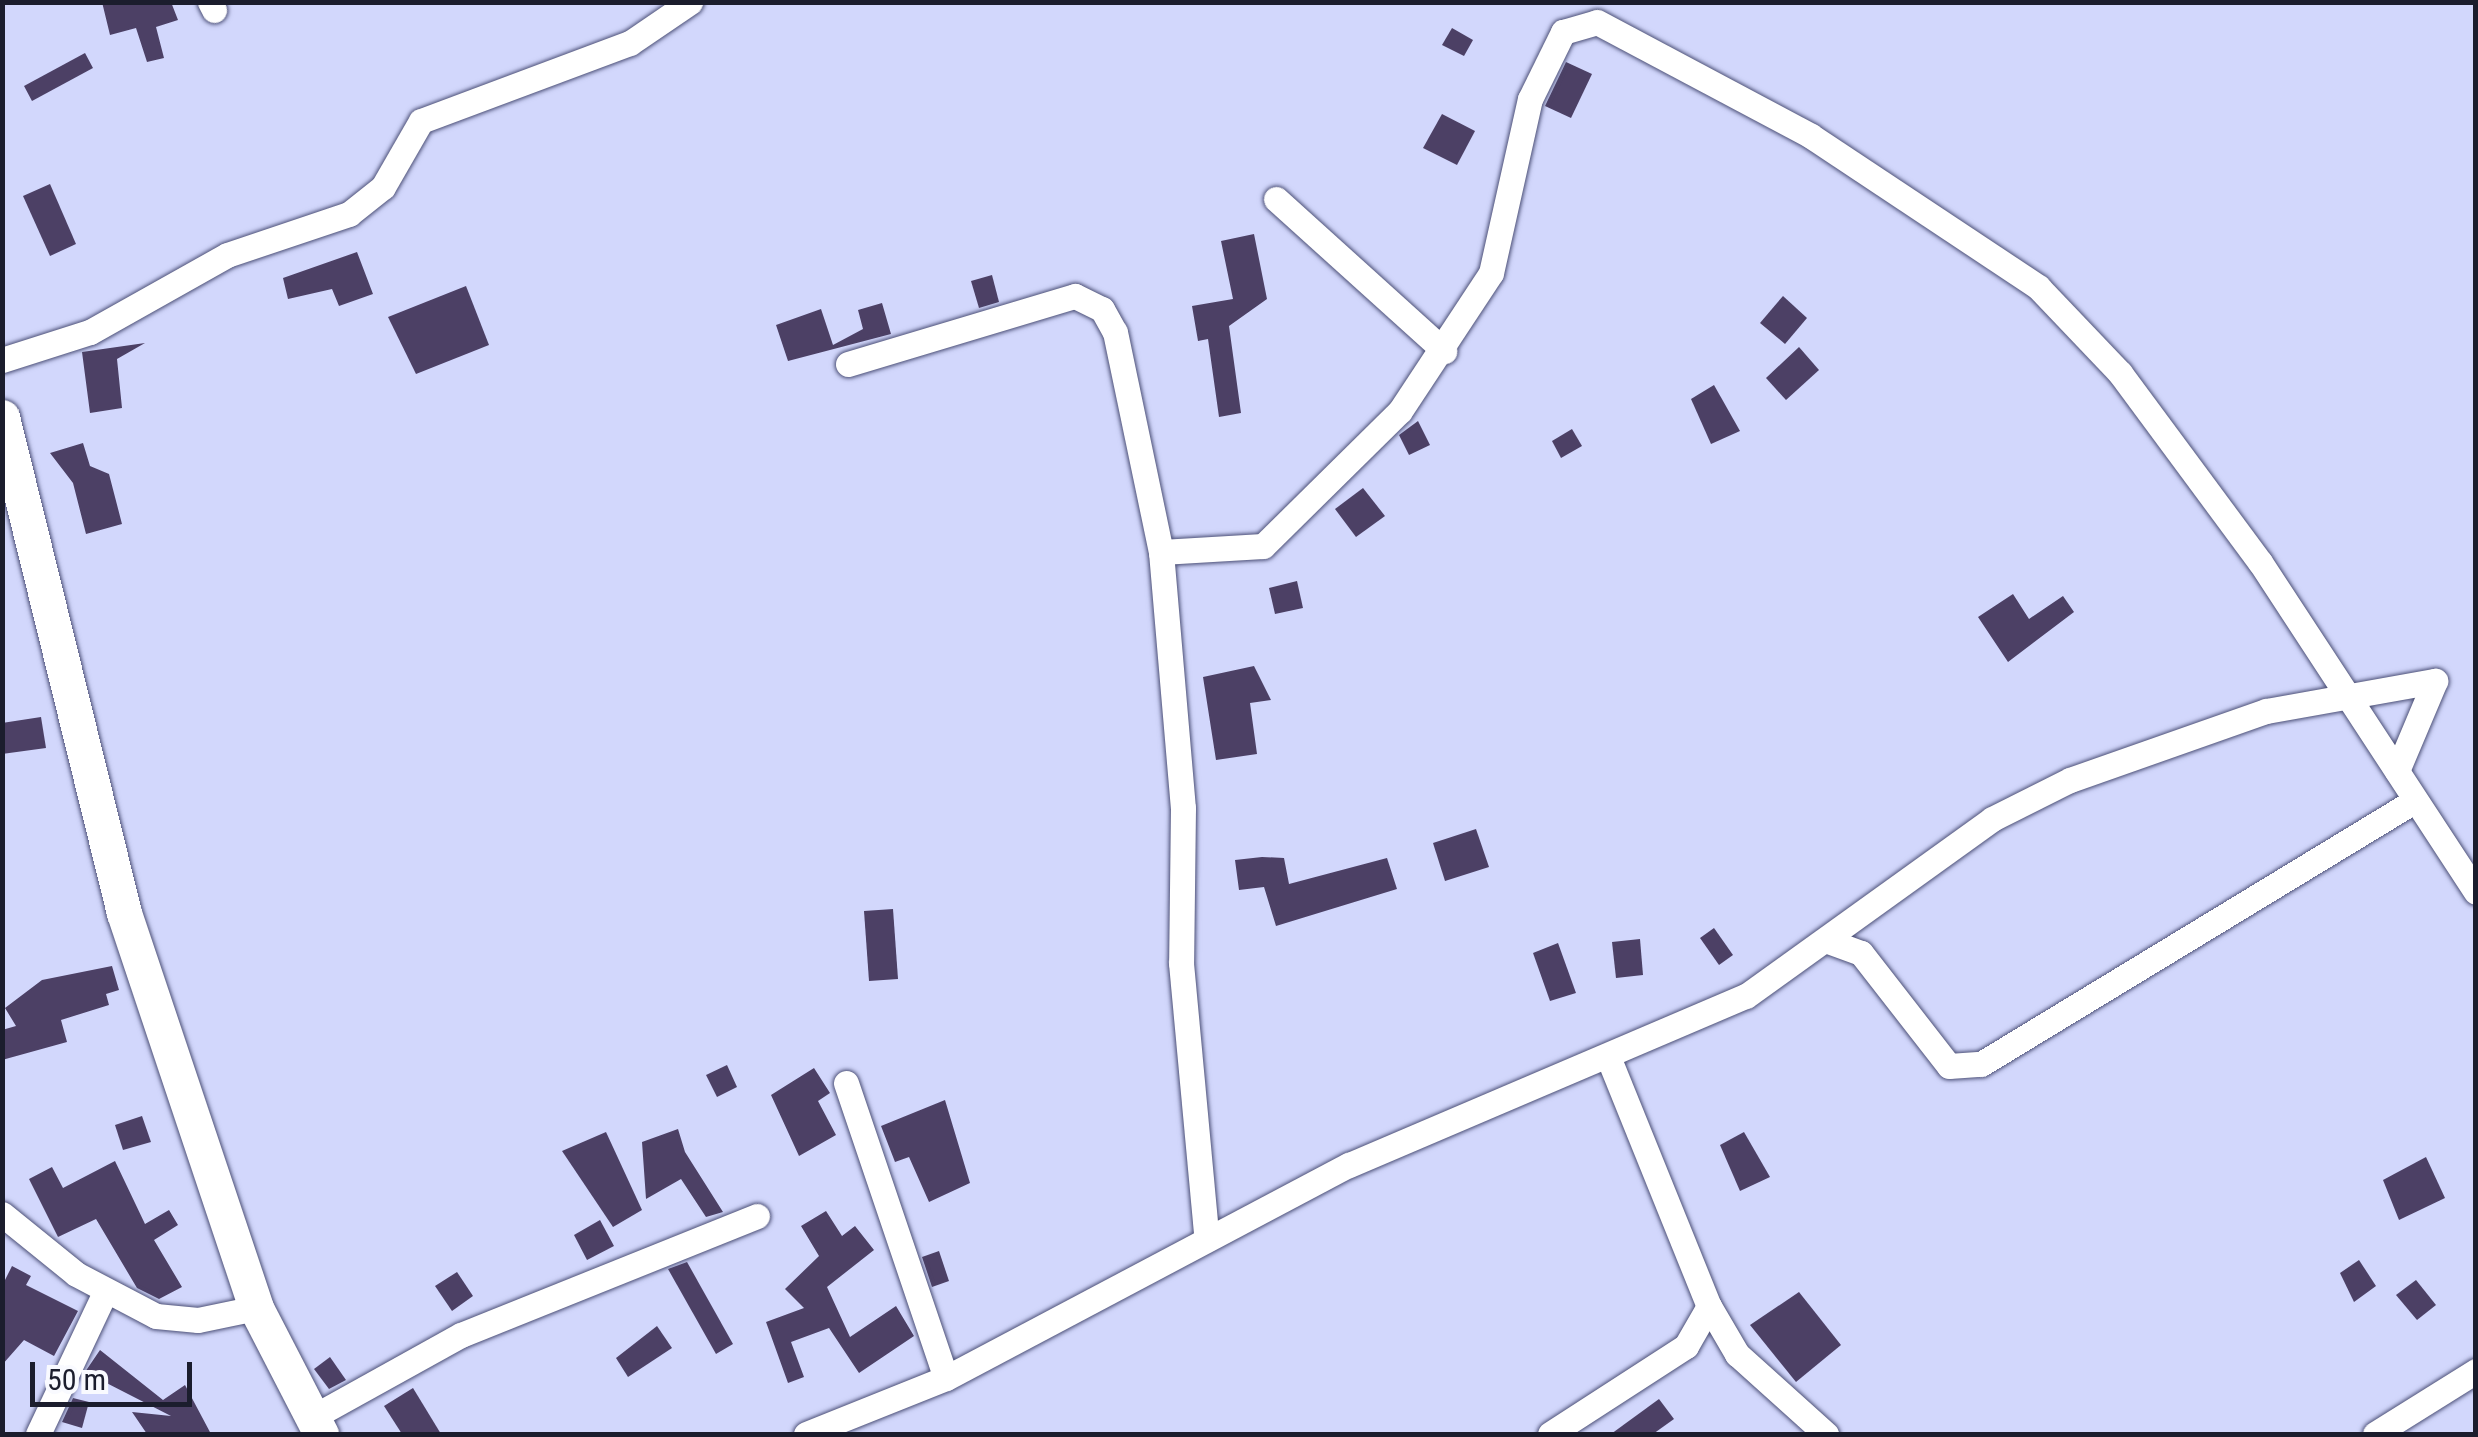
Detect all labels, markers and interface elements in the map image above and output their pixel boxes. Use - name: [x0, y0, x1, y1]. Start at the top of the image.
- scale bar: [35, 1342, 198, 1404]
- text: 50 m: [47, 1362, 106, 1397]

